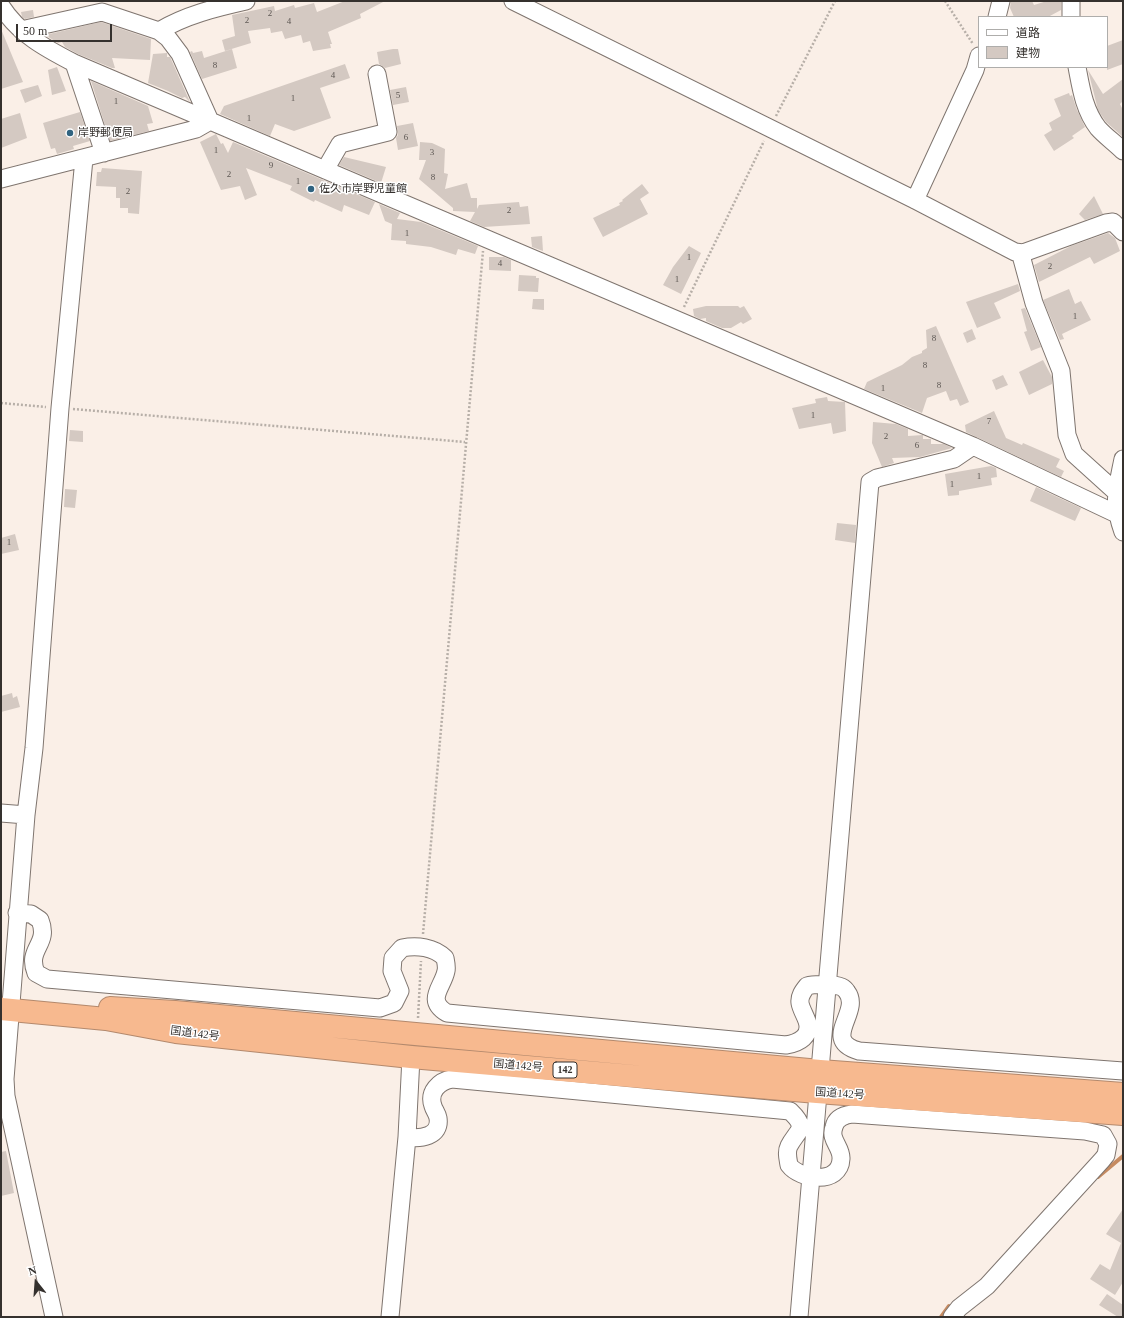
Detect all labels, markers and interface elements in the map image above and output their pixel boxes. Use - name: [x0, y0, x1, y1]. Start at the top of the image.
- house number: 2: [268, 9, 272, 19]
- scale bar: [18, 16, 114, 42]
- house number: 2: [245, 16, 249, 26]
- legend: [978, 16, 1108, 68]
- house number: 4: [287, 17, 291, 27]
- text: 50 m: [23, 24, 47, 38]
- text: 道路: [1016, 26, 1040, 40]
- text: 建物: [1016, 46, 1040, 60]
- house number: 8: [213, 61, 217, 71]
- house number: 4: [331, 71, 335, 81]
- house number: 5: [396, 91, 400, 101]
- house number: 1: [291, 94, 295, 104]
- house number: 1: [114, 97, 118, 107]
- house number: 1: [247, 114, 251, 124]
- place label: 岸野郵便局: [78, 126, 133, 140]
- marker: 岸野郵便局: [65, 128, 75, 138]
- house number: 6: [404, 133, 408, 143]
- house number: 1: [214, 146, 218, 156]
- house number: 3: [430, 148, 434, 158]
- house number: 9: [269, 161, 273, 171]
- house number: 2: [227, 170, 231, 180]
- house number: 8: [431, 173, 435, 183]
- house number: 1: [296, 177, 300, 187]
- place label: 佐久市岸野児童館: [319, 182, 407, 196]
- marker: 佐久市岸野児童館: [306, 184, 316, 194]
- house number: 2: [126, 187, 130, 197]
- house number: 2: [507, 206, 511, 216]
- house number: 1: [405, 229, 409, 239]
- house number: 1: [687, 253, 691, 263]
- house number: 4: [498, 259, 502, 269]
- house number: 2: [1048, 262, 1052, 272]
- house number: 1: [675, 275, 679, 285]
- house number: 1: [1073, 312, 1077, 322]
- house number: 8: [932, 334, 936, 344]
- house number: 8: [923, 361, 927, 371]
- house number: 8: [937, 381, 941, 391]
- house number: 1: [881, 384, 885, 394]
- house number: 1: [811, 411, 815, 421]
- house number: 7: [987, 417, 991, 427]
- house number: 2: [884, 432, 888, 442]
- house number: 6: [915, 441, 919, 451]
- house number: 1: [977, 472, 981, 482]
- house number: 1: [950, 480, 954, 490]
- house number: 1: [7, 538, 11, 548]
- street label: 国道142号: [170, 1024, 220, 1044]
- street label: 国道142号: [493, 1057, 543, 1075]
- road number: 142: [553, 1062, 577, 1078]
- street label: 国道142号: [815, 1086, 865, 1102]
- north arrow: [16, 1262, 56, 1302]
- text: N: [27, 1264, 38, 1277]

